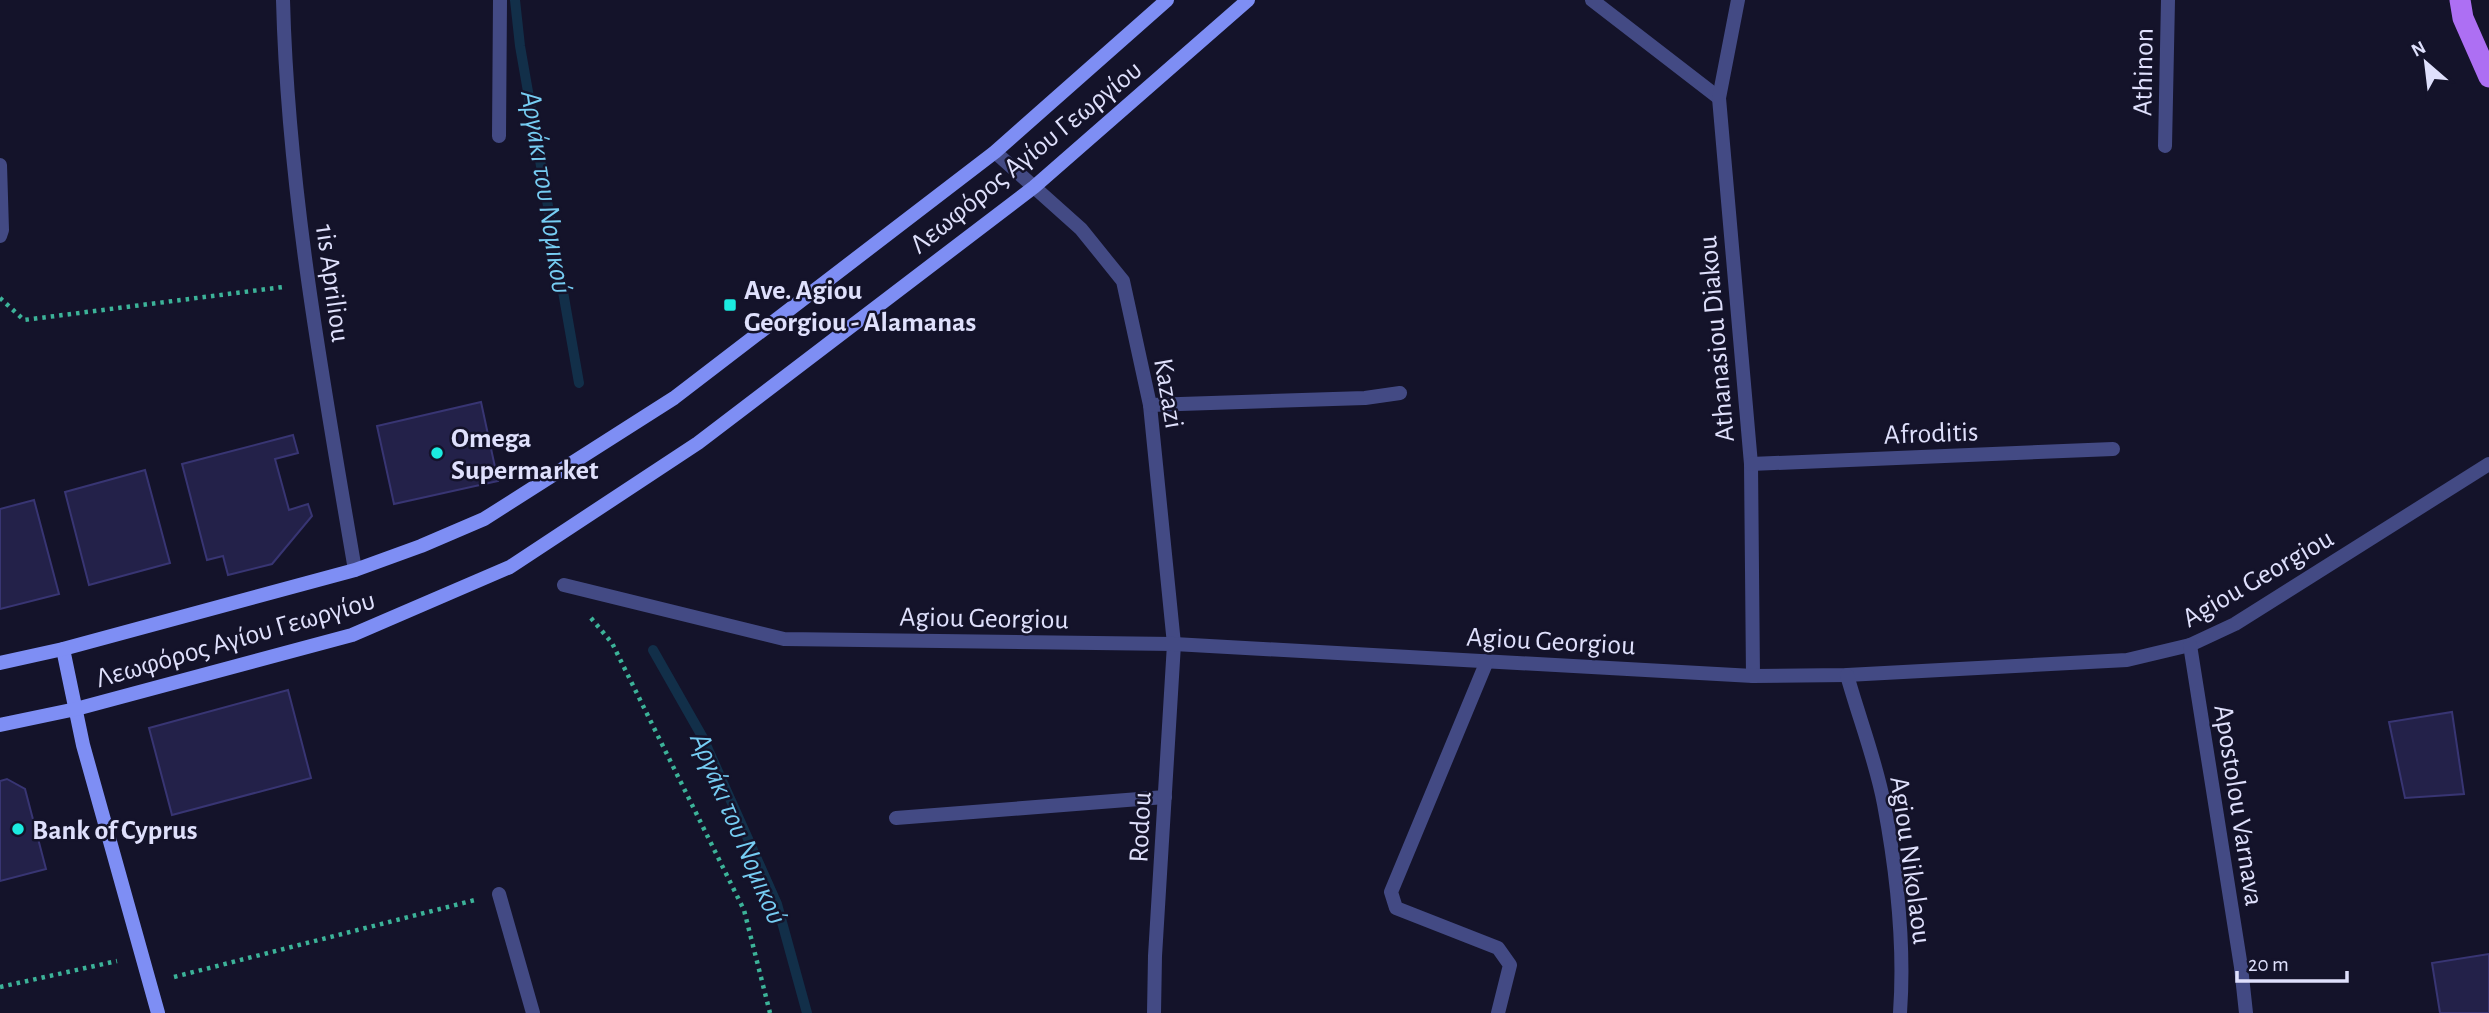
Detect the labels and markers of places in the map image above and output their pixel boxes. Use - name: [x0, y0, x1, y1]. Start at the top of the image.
- place label: Ave. Agiou Georgiou - Alamanas: [744, 277, 976, 337]
- marker: Ave. Agiou Georgiou - Alamanas: [722, 297, 738, 313]
- place label: Omega Supermarket: [451, 425, 599, 485]
- marker: Omega Supermarket: [429, 445, 445, 461]
- place label: Bank of Cyprus: [32, 817, 197, 845]
- marker: Bank of Cyprus: [10, 821, 26, 837]

